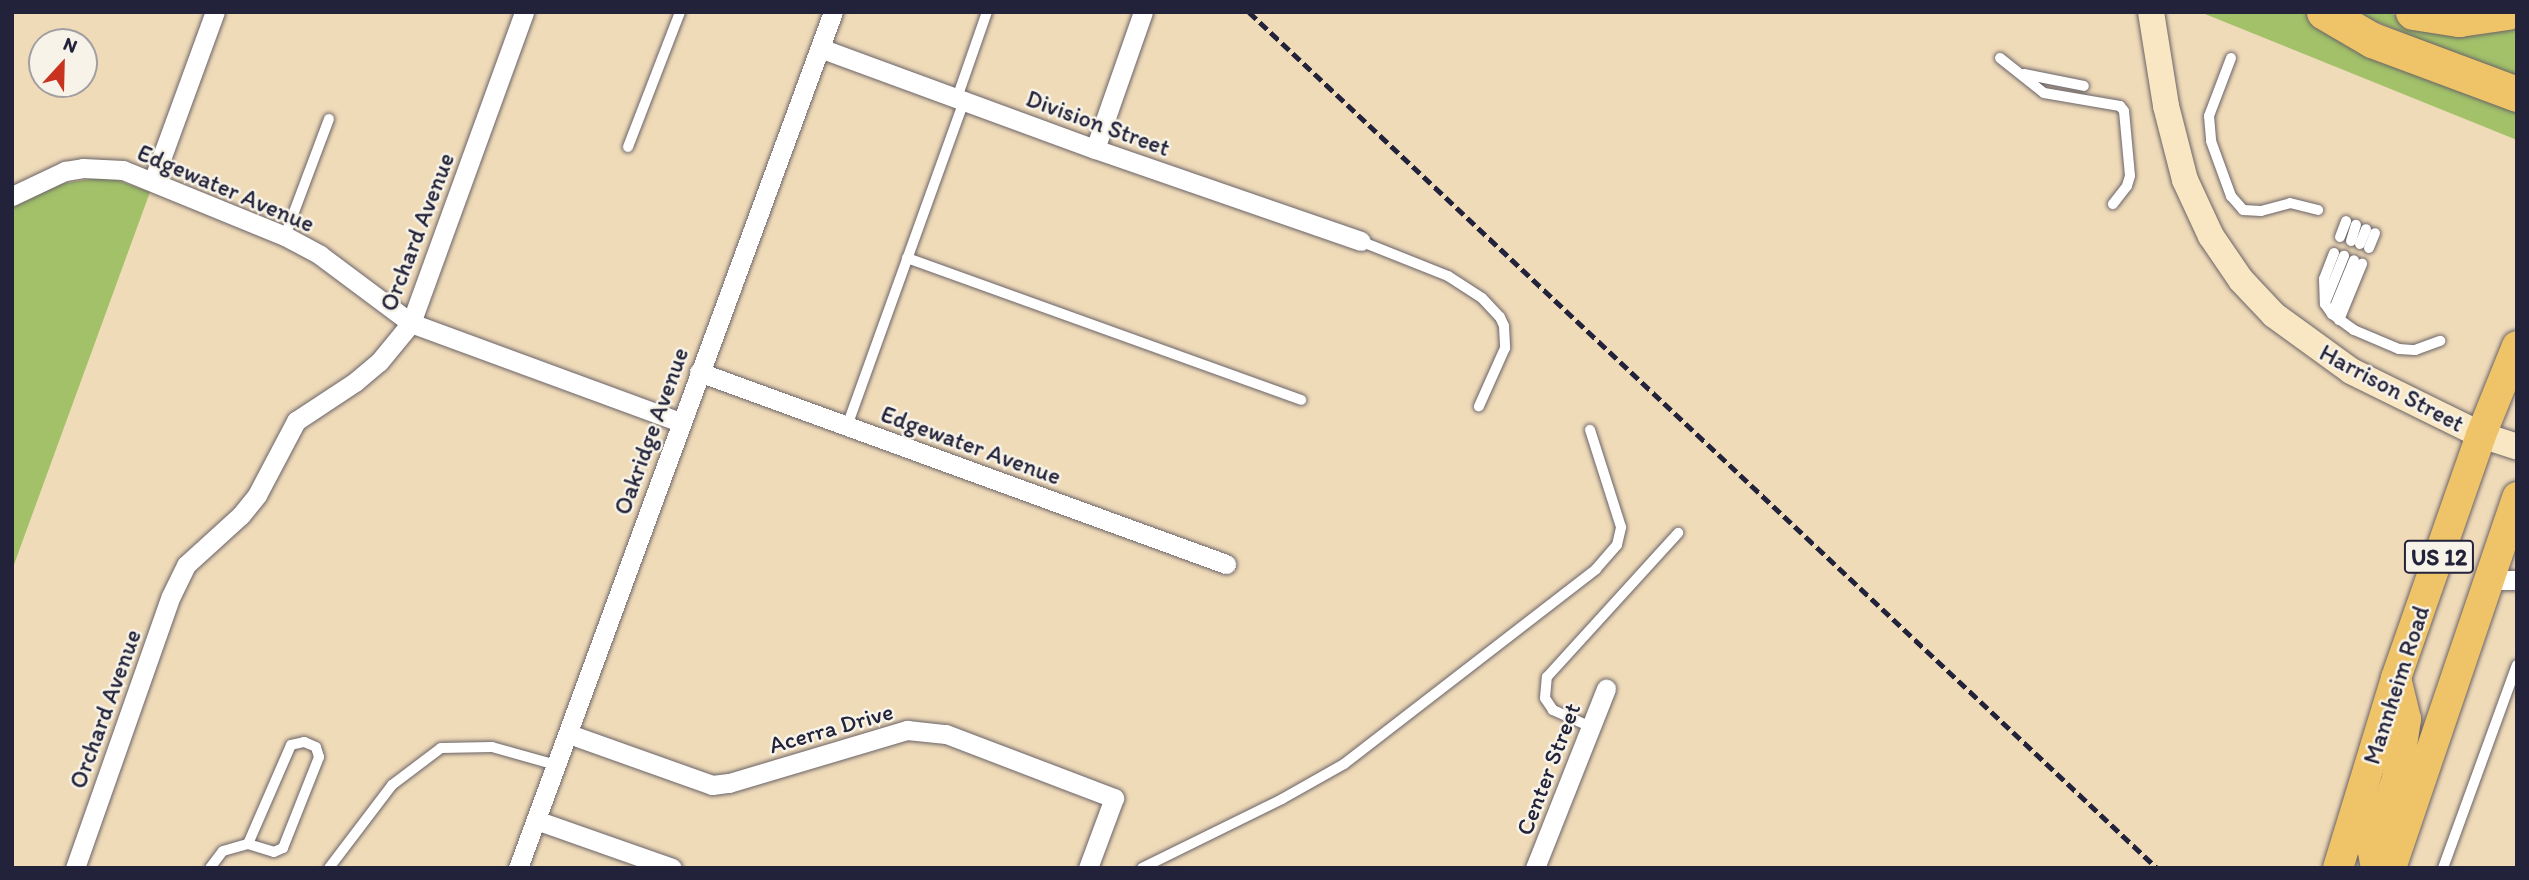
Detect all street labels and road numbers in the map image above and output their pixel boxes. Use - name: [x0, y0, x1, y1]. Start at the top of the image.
- street label: Division Street: [1022, 84, 1174, 162]
- street label: Edgewater Avenue: [134, 138, 318, 238]
- street label: Orchard Avenue: [374, 149, 460, 315]
- street label: Harrison Street: [2315, 338, 2469, 438]
- street label: Oakridge Avenue: [608, 344, 694, 518]
- street label: Edgewater Avenue: [878, 399, 1064, 491]
- road number: US 12: [2402, 538, 2476, 576]
- street label: Mannheim Road: [2357, 602, 2435, 768]
- street label: Orchard Avenue: [63, 626, 147, 792]
- street label: Acerra Drive: [766, 697, 896, 759]
- street label: Center Street: [1510, 699, 1586, 839]

